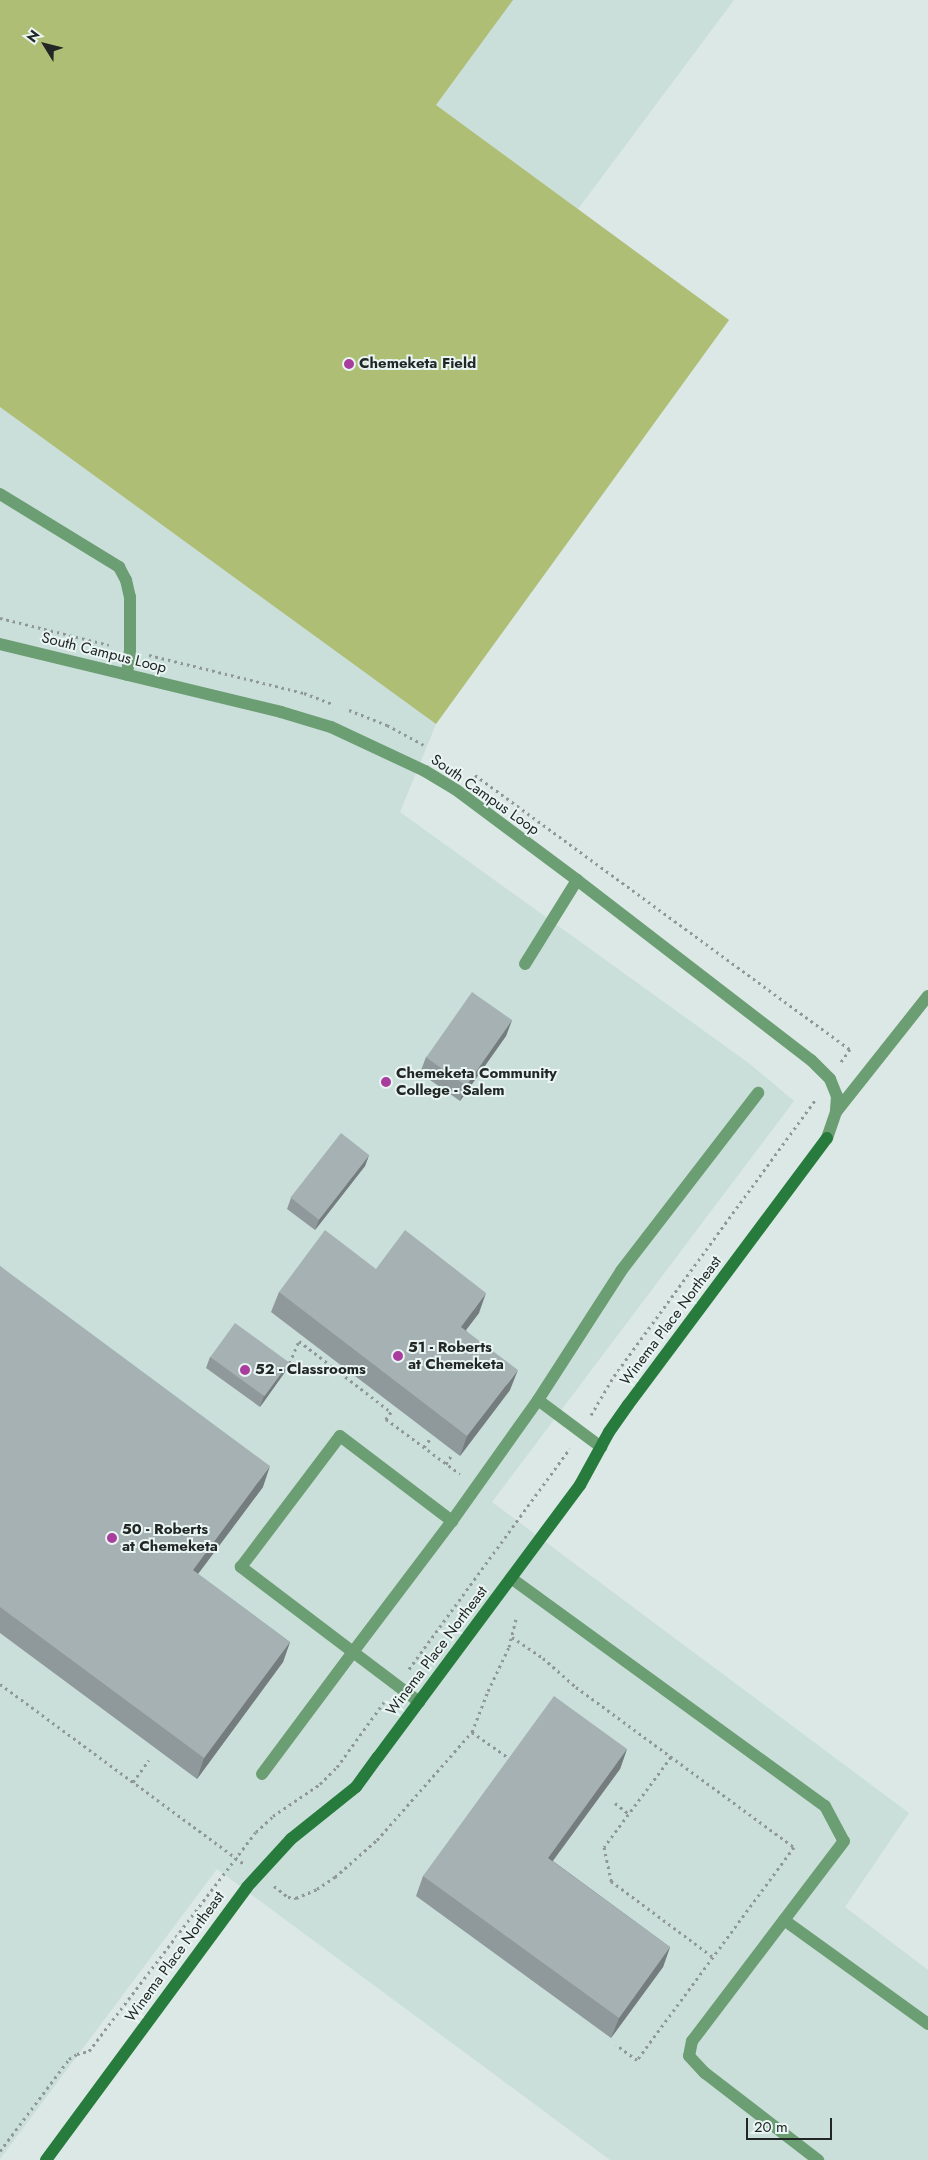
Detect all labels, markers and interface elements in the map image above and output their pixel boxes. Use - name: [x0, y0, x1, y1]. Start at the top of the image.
- north arrow: [20, 20, 70, 70]
- text: N: [22, 26, 44, 47]
- place label: Chemeketa Field: [359, 355, 476, 373]
- marker: Chemeketa Field: [343, 358, 355, 370]
- street label: South Campus Loop: [40, 629, 168, 677]
- street label: South Campus Loop: [427, 751, 543, 839]
- place label: Chemeketa Community College - Salem: [396, 1064, 557, 1099]
- marker: Chemeketa Community College - Salem: [380, 1076, 392, 1088]
- street label: Winema Place Northeast: [617, 1253, 725, 1389]
- place label: 51 - Roberts at Chemeketa: [408, 1338, 504, 1373]
- marker: 51 - Roberts at Chemeketa: [392, 1350, 404, 1362]
- place label: 52 - Classrooms: [255, 1361, 366, 1379]
- marker: 52 - Classrooms: [239, 1364, 251, 1376]
- place label: 50 - Roberts at Chemeketa: [122, 1520, 218, 1555]
- marker: 50 - Roberts at Chemeketa: [106, 1532, 118, 1544]
- street label: Winema Place Northeast: [383, 1583, 491, 1719]
- street label: Winema Place Northeast: [122, 1888, 228, 2026]
- scale bar: [748, 2108, 834, 2140]
- text: 20 m: [754, 2116, 788, 2138]

